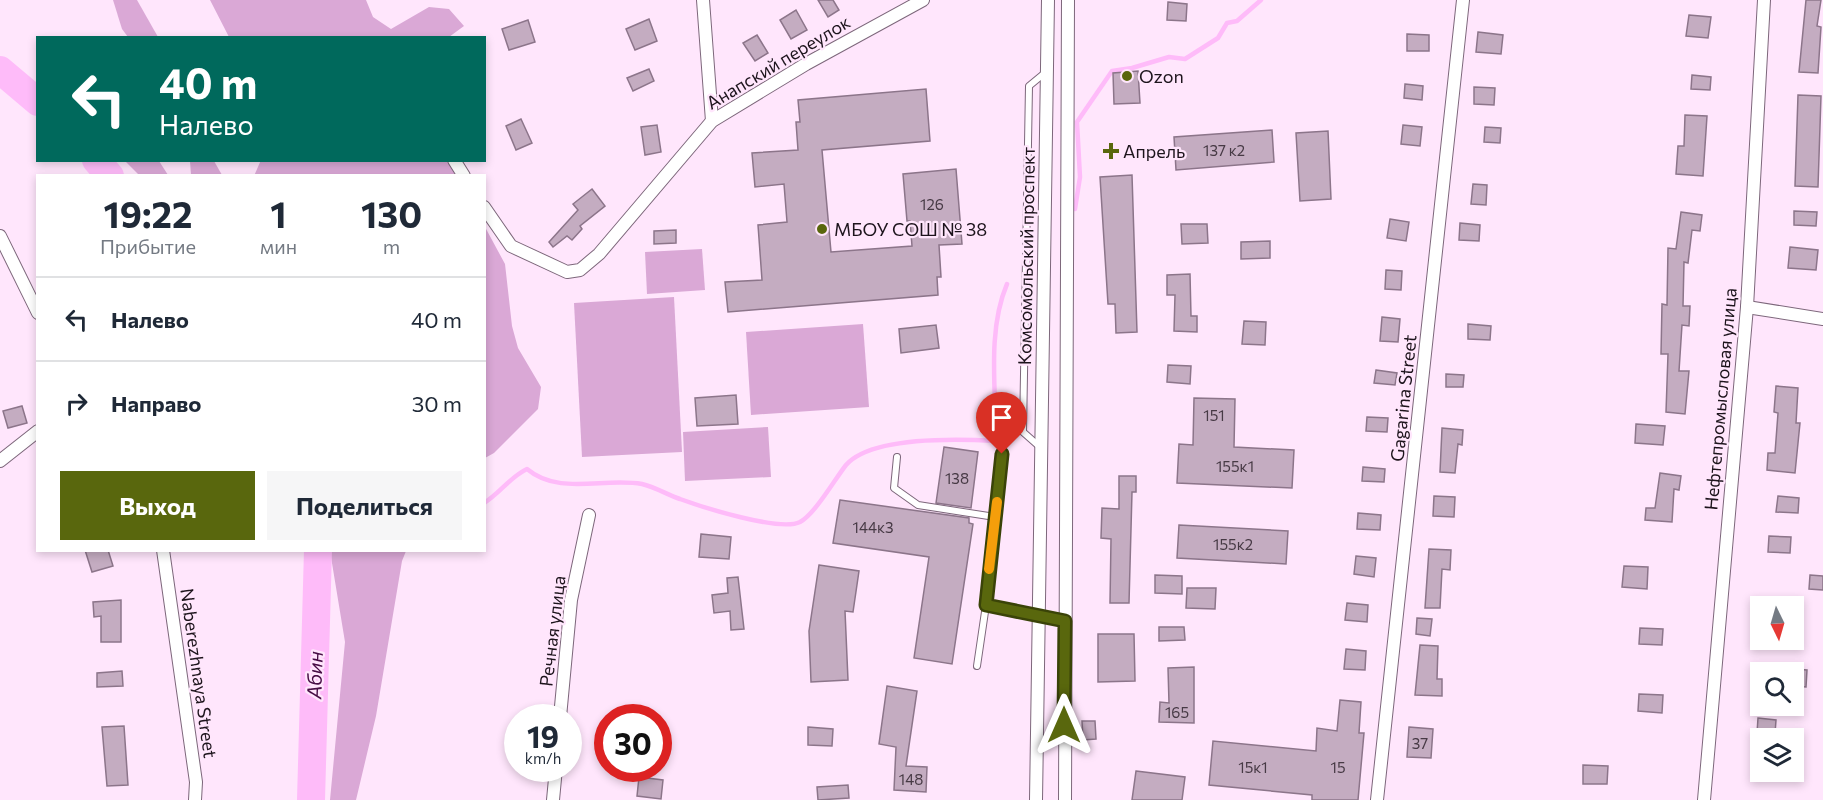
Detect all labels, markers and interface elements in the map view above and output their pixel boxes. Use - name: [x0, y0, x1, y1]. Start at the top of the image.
- street label: Анапский переулок: [702, 10, 854, 114]
- text: 40 m: [159, 56, 257, 108]
- icon: left: [60, 60, 138, 138]
- place label: Ozon: [1139, 65, 1184, 87]
- marker: Ozon: [1120, 69, 1134, 83]
- text: Налево: [159, 108, 254, 141]
- place label: Апрель: [1123, 140, 1185, 162]
- house number: 137 к2: [1203, 141, 1245, 159]
- marker: Апрель: [1104, 144, 1118, 158]
- street label: Комсомольский проспект: [1013, 146, 1039, 365]
- text: 19:22: [103, 191, 192, 235]
- text: 1: [270, 191, 287, 235]
- text: 130: [361, 191, 422, 235]
- house number: 126: [920, 195, 944, 213]
- place label: МБОУ СОШ № 38: [834, 218, 987, 240]
- marker: МБОУ СОШ № 38: [815, 222, 829, 236]
- text: Прибытие: [100, 234, 196, 258]
- text: мин: [260, 234, 297, 258]
- text: m: [383, 234, 400, 258]
- street label: Нефтепромысловая улица: [1699, 287, 1741, 511]
- icon: left: [60, 303, 93, 336]
- text: Налево: [111, 306, 189, 333]
- text: 40 m: [411, 306, 462, 333]
- street label: Gagarina Street: [1385, 333, 1421, 463]
- icon: right: [60, 387, 93, 420]
- text: Направо: [111, 390, 201, 417]
- text: 30 m: [412, 390, 462, 417]
- pin: [976, 392, 1027, 454]
- icon: arrive: [985, 401, 1018, 434]
- house number: 151: [1203, 406, 1225, 424]
- house number: 155к1: [1216, 457, 1254, 475]
- house number: 138: [945, 469, 969, 487]
- button: Выход: [60, 471, 255, 540]
- button: Поделиться: [267, 471, 462, 540]
- house number: 144к3: [853, 518, 894, 536]
- house number: 155к2: [1213, 535, 1253, 553]
- street label: Речная улица: [534, 574, 570, 688]
- street label: Naberezhnaya Street: [176, 587, 222, 759]
- north arrow: [1750, 596, 1804, 650]
- map controls: [1750, 596, 1804, 782]
- water label: Абин: [301, 651, 327, 700]
- button: search: [1750, 662, 1804, 716]
- position arrow: [1032, 693, 1096, 757]
- house number: 165: [1165, 703, 1189, 721]
- speed limit sign: 30: [594, 704, 672, 782]
- text: 19: [527, 717, 559, 754]
- button: layers: [1750, 728, 1804, 782]
- house number: 37: [1412, 734, 1428, 752]
- text: km/h: [525, 749, 561, 767]
- house number: 15к1: [1238, 758, 1268, 776]
- house number: 15: [1330, 758, 1346, 776]
- house number: 148: [899, 770, 923, 788]

